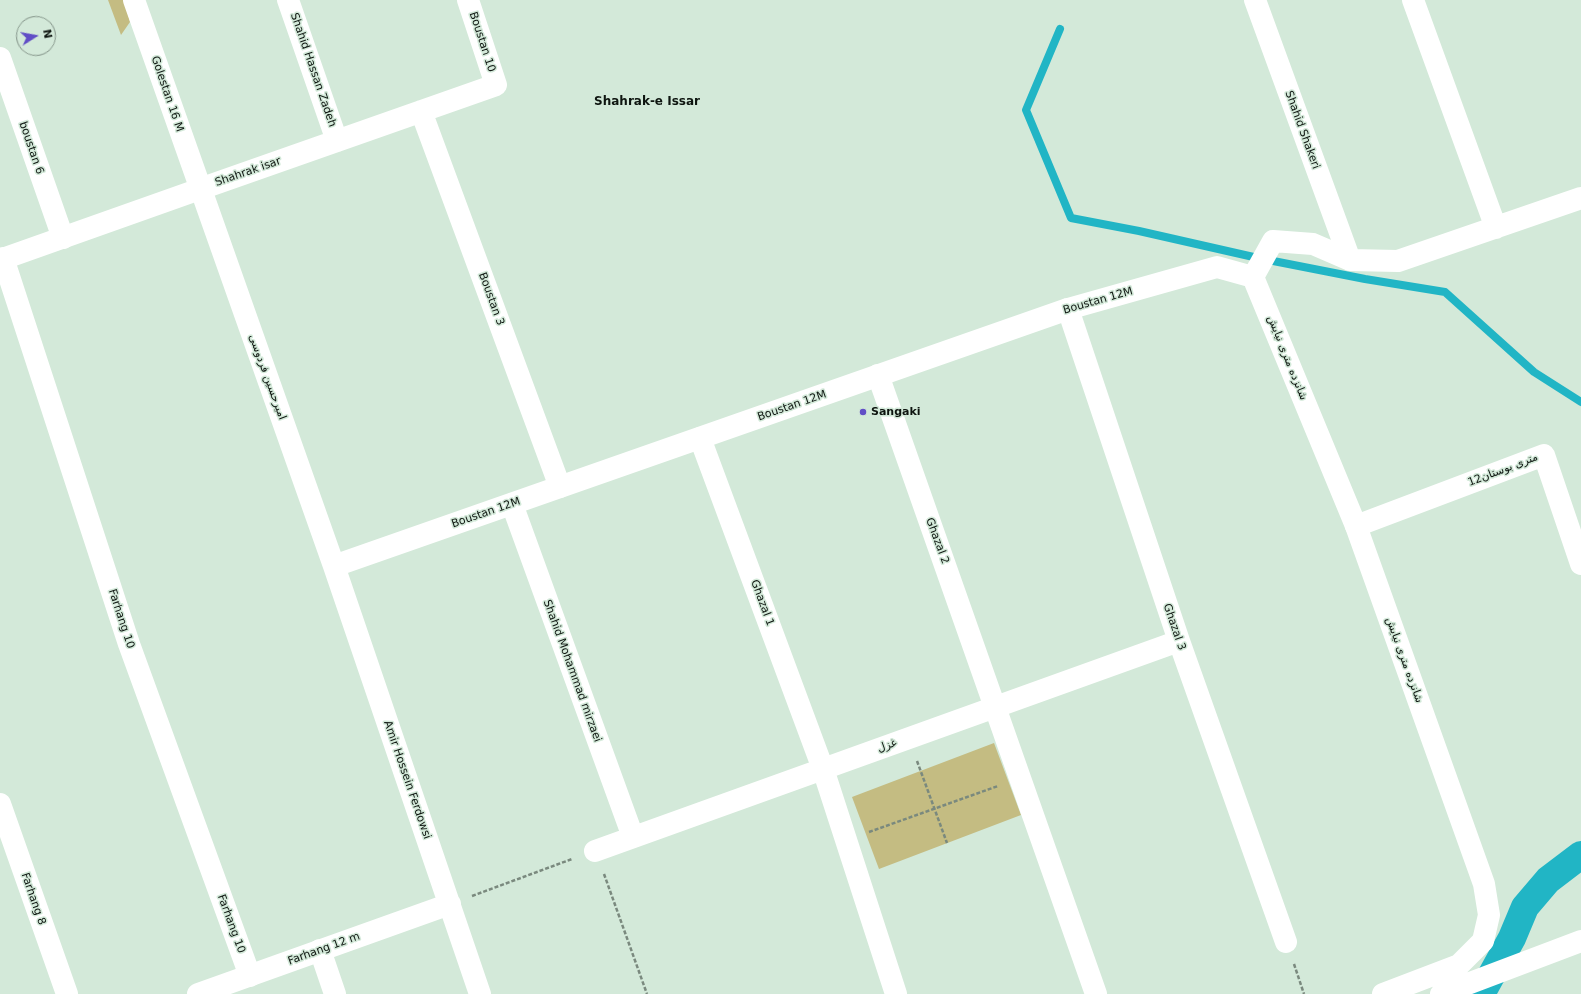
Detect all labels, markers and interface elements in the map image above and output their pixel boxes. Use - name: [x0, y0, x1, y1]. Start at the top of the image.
- street label: Boustan 10: [466, 10, 498, 74]
- street label: Shahid Hassan Zadeh: [287, 11, 339, 129]
- north arrow: [16, 16, 56, 56]
- text: N: [40, 28, 55, 40]
- street label: Golestan 16 M: [148, 54, 186, 134]
- street label: Shahid Shakeri: [1282, 89, 1322, 171]
- district label: Shahrak-e Issar: [594, 95, 700, 109]
- street label: boustan 6: [16, 120, 46, 176]
- street label: Shahrak isar: [213, 155, 283, 189]
- street label: Boustan 3: [475, 271, 507, 327]
- street label: Boustan 12M: [1062, 285, 1134, 317]
- street label: شانزده متری نیایش: [1264, 314, 1310, 402]
- street label: امیرحسین فردوسی: [245, 332, 289, 422]
- street label: Boustan 12M: [756, 388, 828, 424]
- place label: Sangaki: [871, 405, 921, 419]
- marker: Sangaki: [858, 407, 868, 417]
- street label: 12متری بوستان: [1466, 451, 1540, 489]
- street label: Boustan 12M: [450, 495, 522, 531]
- street label: Ghazal 2: [923, 516, 951, 566]
- street label: Ghazal 1: [748, 578, 776, 628]
- street label: Farhang 10: [105, 588, 137, 650]
- street label: Shahid Mohammad mirzaei: [540, 598, 604, 744]
- street label: Ghazal 3: [1160, 602, 1188, 652]
- street label: شانزده متری نیایش: [1382, 615, 1426, 705]
- street label: Amir Hossein Ferdowsi: [381, 719, 433, 841]
- street label: غزل: [875, 736, 899, 756]
- street label: Farhang 8: [18, 871, 48, 927]
- street label: Farhang 10: [214, 893, 248, 955]
- street label: Farhang 12 m: [286, 930, 362, 968]

